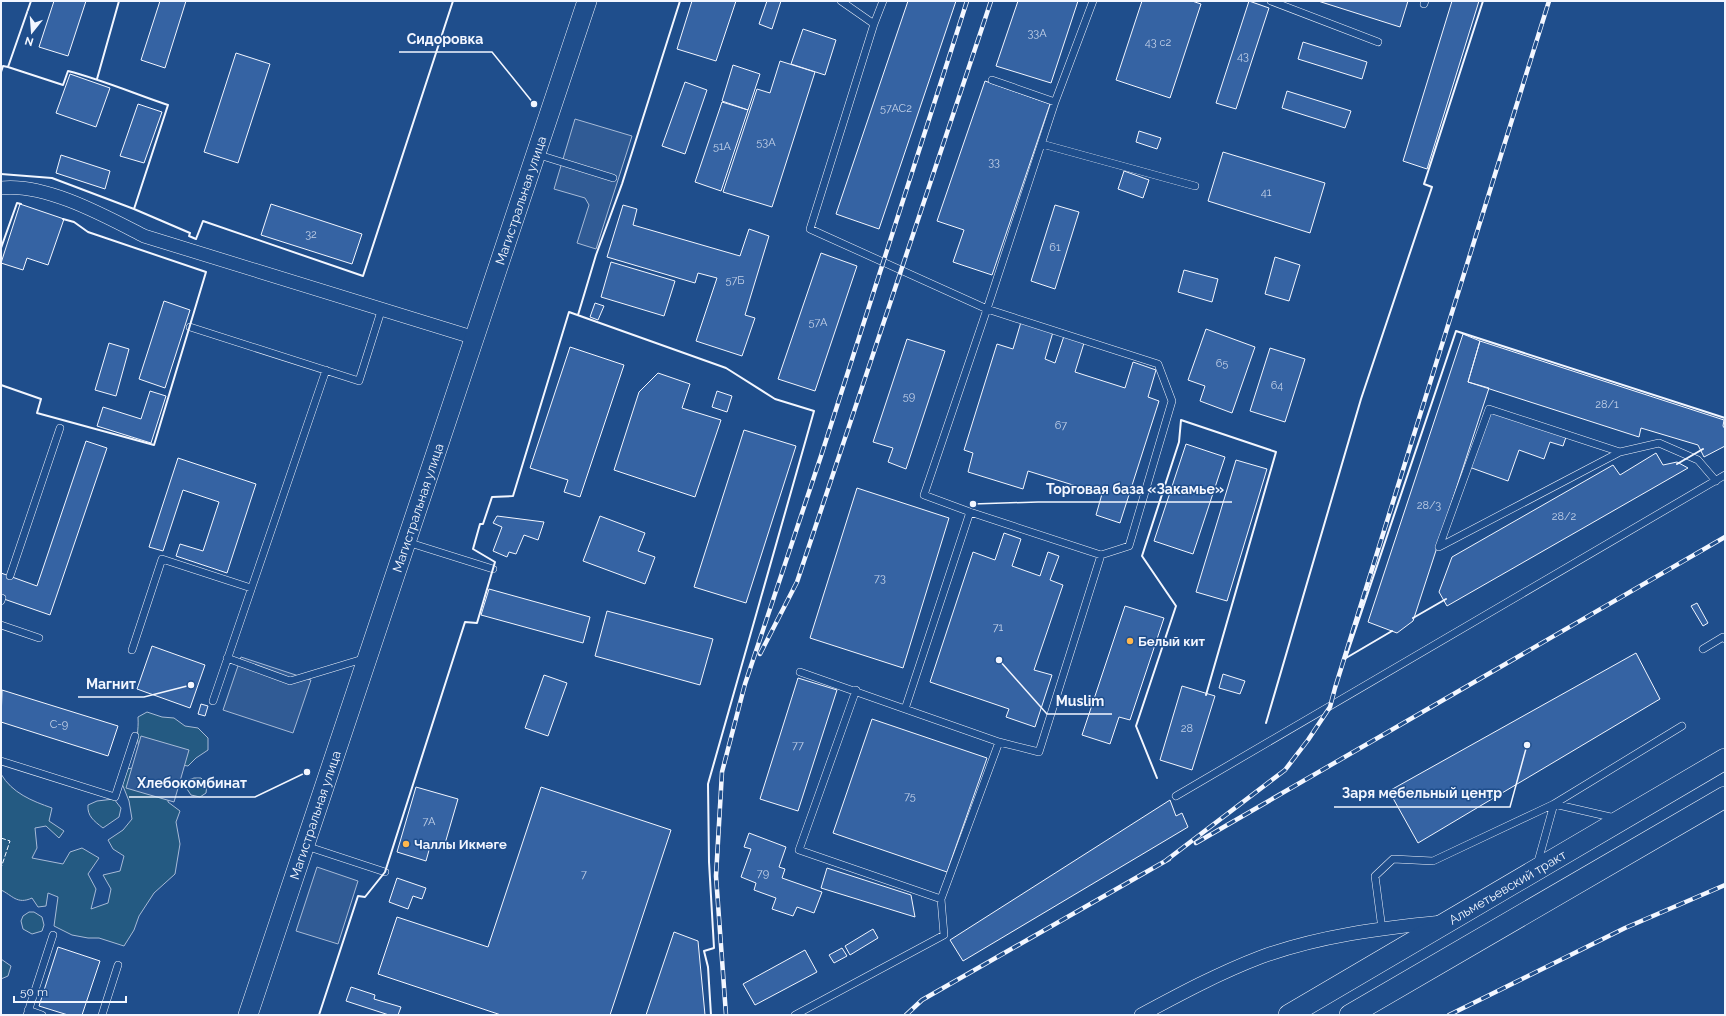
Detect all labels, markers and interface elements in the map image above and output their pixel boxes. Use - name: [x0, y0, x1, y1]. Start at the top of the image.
- north arrow: [12, 12, 52, 52]
- callout: Сидоровка: [399, 26, 492, 52]
- house number: 33А: [1027, 27, 1047, 40]
- text: Сидоровка: [407, 31, 483, 47]
- text: N: [23, 34, 35, 49]
- house number: 43 с2: [1145, 36, 1171, 49]
- house number: 43: [1237, 50, 1249, 63]
- house number: 57АС2: [880, 102, 912, 115]
- street label: Магистральная улица: [492, 134, 549, 267]
- house number: 53А: [756, 136, 776, 149]
- house number: 51А: [713, 140, 732, 153]
- house number: 33: [988, 156, 1000, 169]
- house number: 41: [1261, 186, 1272, 199]
- house number: 32: [305, 228, 317, 241]
- house number: 61: [1049, 241, 1061, 254]
- house number: 57Б: [725, 274, 745, 287]
- house number: 57А: [809, 316, 828, 329]
- house number: 65: [1216, 357, 1228, 370]
- house number: 64: [1271, 379, 1283, 392]
- house number: 59: [903, 390, 915, 403]
- house number: 28/1: [1595, 398, 1619, 411]
- house number: 67: [1055, 419, 1067, 432]
- street label: Магистральная улица: [390, 441, 447, 574]
- callout: Торговая база «Закамье»: [1038, 476, 1232, 502]
- text: Торговая база «Закамье»: [1046, 481, 1224, 497]
- house number: 28/3: [1417, 499, 1441, 512]
- house number: 28/2: [1552, 510, 1576, 523]
- house number: 73: [874, 572, 886, 585]
- house number: 71: [993, 621, 1004, 634]
- place label: Белый кит: [1138, 634, 1206, 649]
- marker: Белый кит: [1125, 636, 1135, 646]
- callout: Магнит: [78, 671, 144, 697]
- text: Магнит: [86, 676, 136, 692]
- callout: Muslim: [1047, 688, 1112, 714]
- text: Muslim: [1056, 693, 1104, 709]
- house number: С-9: [50, 718, 68, 731]
- house number: 28: [1181, 722, 1193, 735]
- house number: 77: [792, 739, 804, 752]
- street label: Магистральная улица: [287, 749, 344, 881]
- callout: Хлебокомбинат: [129, 771, 255, 797]
- text: Хлебокомбинат: [136, 775, 247, 791]
- callout: Заря мебельный центр: [1334, 781, 1510, 807]
- text: Заря мебельный центр: [1342, 785, 1502, 801]
- house number: 75: [904, 790, 916, 803]
- house number: 7А: [423, 815, 436, 828]
- place label: Чаллы Икмәге: [414, 837, 507, 852]
- marker: Чаллы Икмәге: [401, 839, 411, 849]
- street label: Альметьевский тракт: [1446, 847, 1569, 928]
- house number: 79: [757, 867, 769, 880]
- house number: 7: [581, 868, 587, 881]
- scale bar: [14, 978, 126, 1004]
- text: 50 m: [20, 985, 48, 999]

